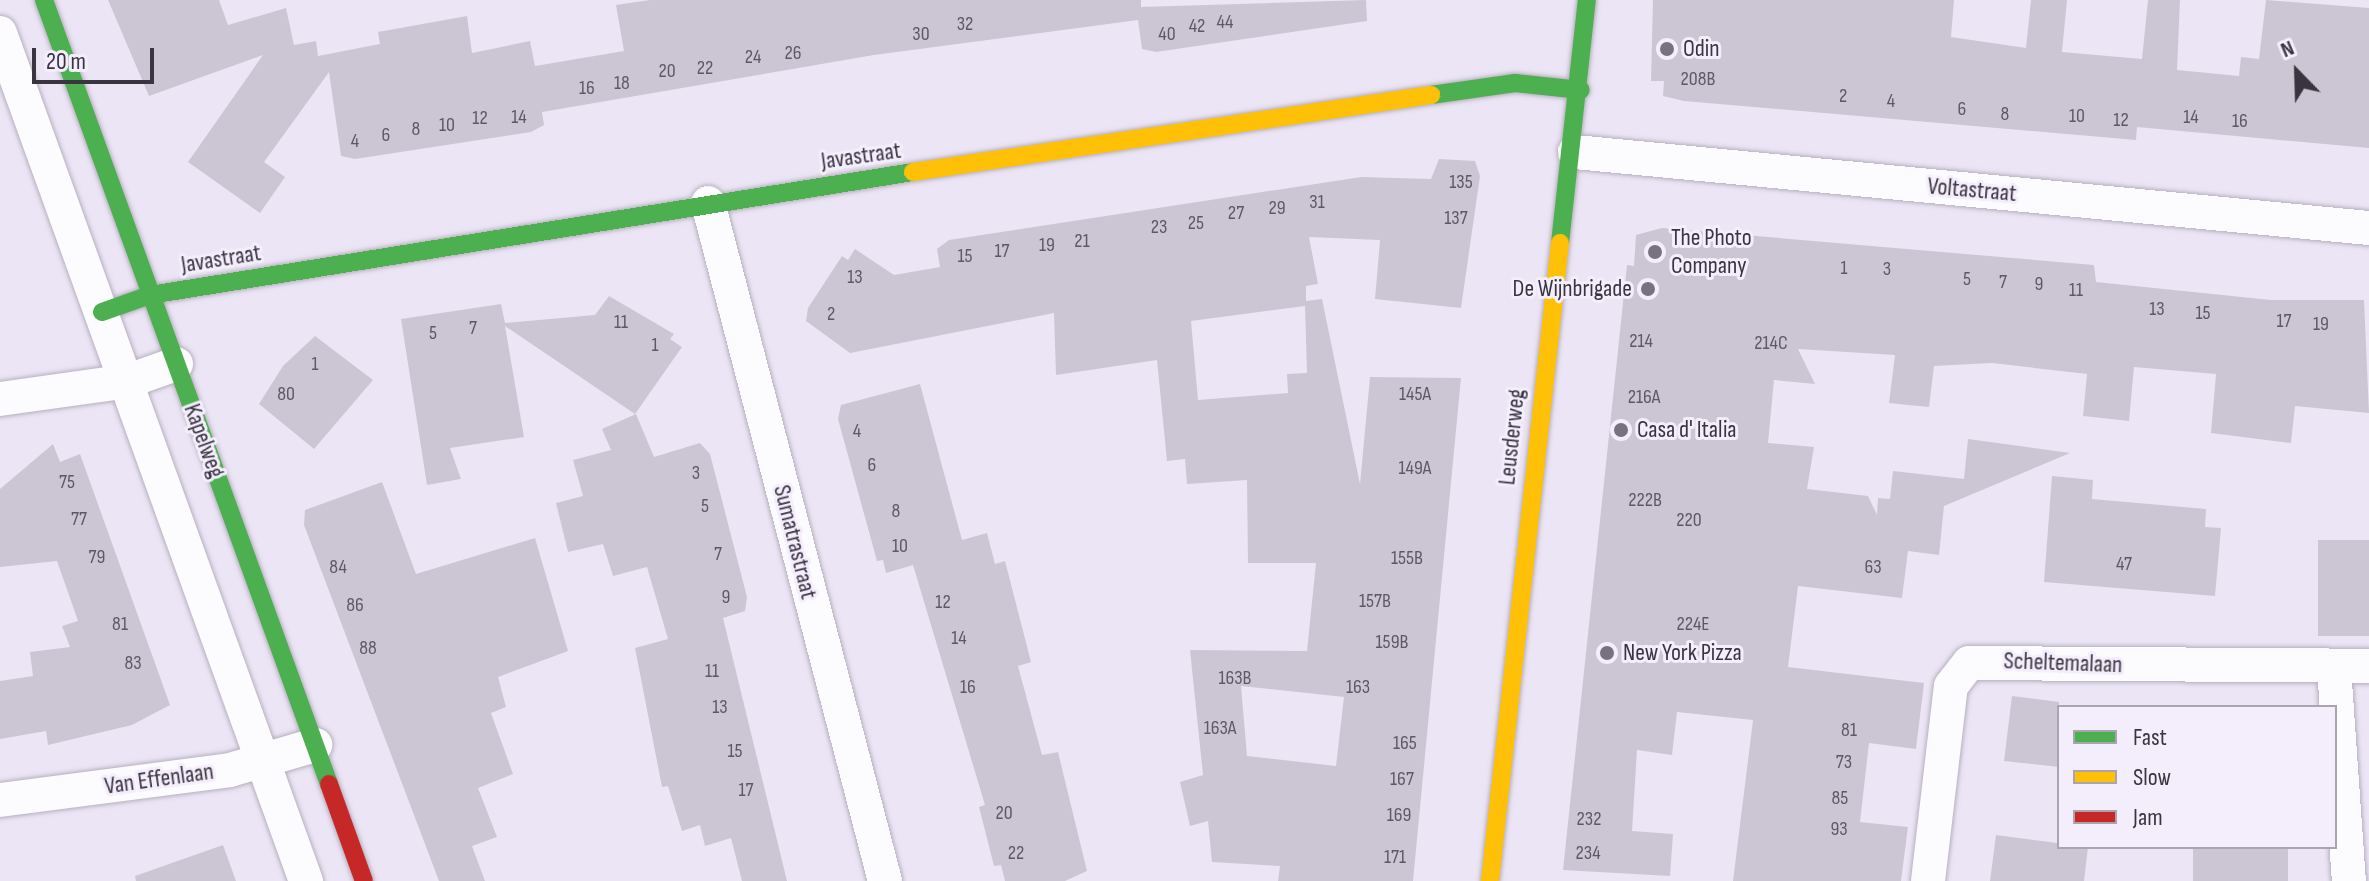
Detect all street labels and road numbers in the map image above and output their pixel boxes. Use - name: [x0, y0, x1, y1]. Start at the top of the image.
- street label: Javastraat: [819, 136, 903, 176]
- street label: Voltastraat: [1926, 172, 2018, 208]
- street label: Javastraat: [179, 238, 263, 280]
- street label: Leusderweg: [1493, 388, 1531, 486]
- street label: Kapelweg: [177, 400, 231, 482]
- street label: Sumatrastraat: [767, 482, 823, 602]
- street label: Scheltemalaan: [2003, 647, 2123, 679]
- street label: Van Effenlaan: [103, 757, 215, 801]

